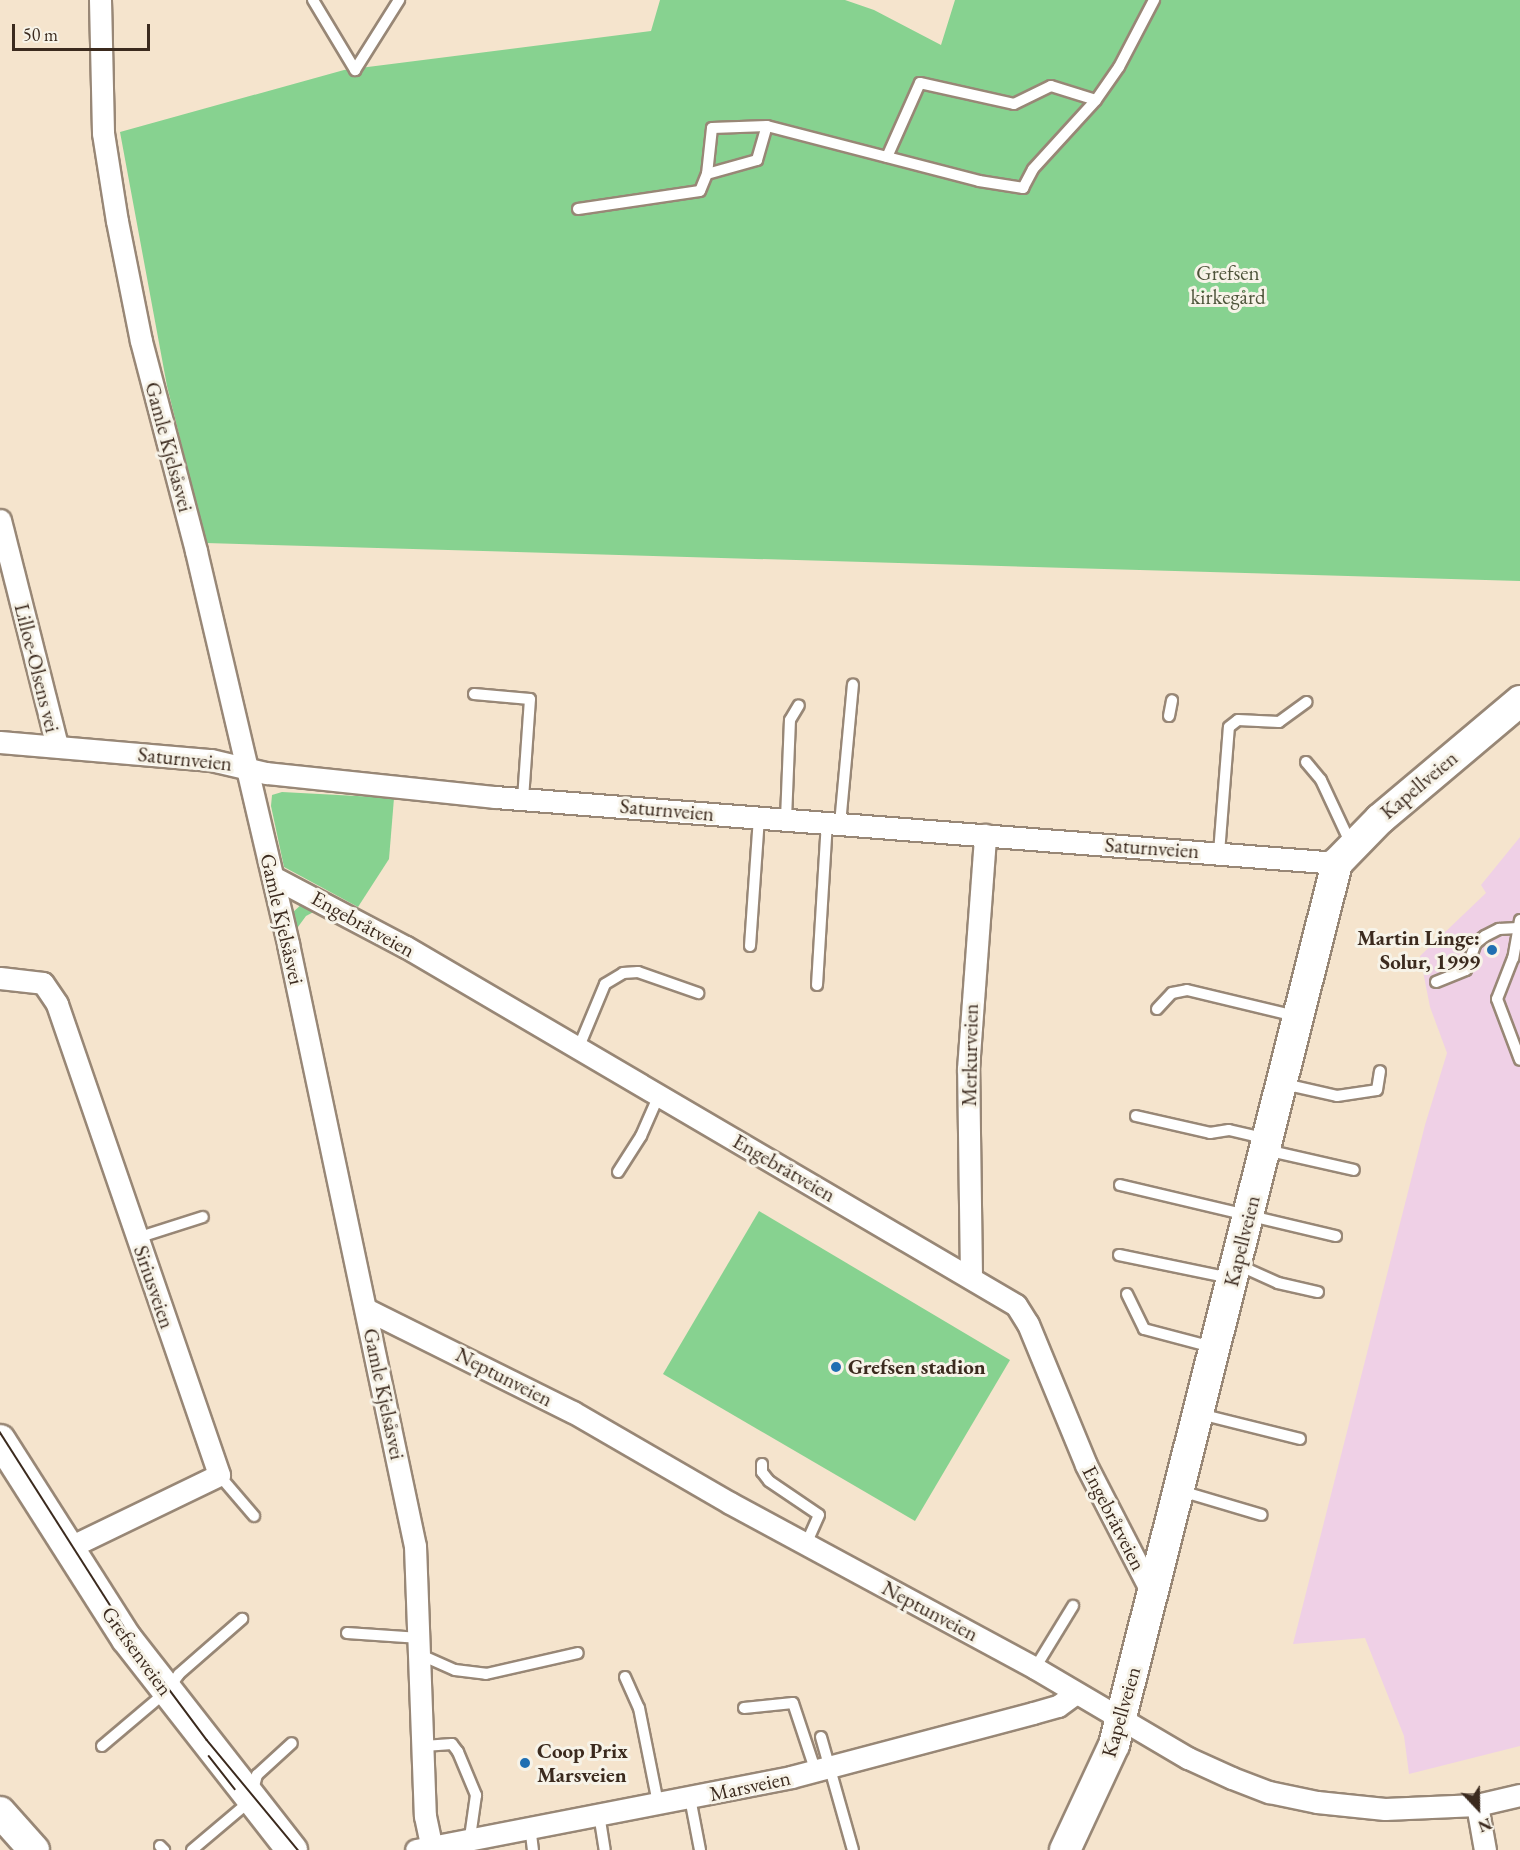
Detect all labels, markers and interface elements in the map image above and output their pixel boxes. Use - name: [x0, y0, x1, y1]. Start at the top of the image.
- scale bar: [15, 12, 153, 50]
- text: 50 m: [23, 23, 58, 46]
- park label: Grefsen kirkegård: [1190, 260, 1266, 310]
- street label: Gamle Kjelsåsvei: [140, 379, 198, 515]
- street label: Lilloe-Olsens vei: [9, 601, 65, 735]
- street label: Saturnveien: [137, 742, 233, 776]
- street label: Kapellveien: [1375, 745, 1463, 825]
- street label: Saturnveien: [619, 793, 715, 827]
- street label: Saturnveien: [1104, 832, 1200, 864]
- street label: Gamle Kjelsåsvei: [255, 851, 309, 987]
- street label: Engebråtveien: [307, 885, 419, 963]
- place label: Martin Linge: Solur, 1999: [1357, 925, 1480, 975]
- marker: Martin Linge: Solur, 1999: [1485, 943, 1499, 957]
- street label: Merkurveien: [957, 1003, 983, 1107]
- street label: Engebråtveien: [728, 1129, 840, 1207]
- street label: Kapellveien: [1219, 1193, 1265, 1289]
- street label: Siriusveien: [128, 1242, 180, 1332]
- street label: Gamle Kjelsåsvei: [358, 1326, 410, 1462]
- street label: Neptunveien: [451, 1342, 557, 1412]
- place label: Grefsen stadion: [848, 1354, 986, 1380]
- marker: Grefsen stadion: [829, 1360, 843, 1374]
- street label: Engebråtveien: [1077, 1461, 1151, 1575]
- street label: Neptunveien: [878, 1575, 982, 1647]
- street label: Grefsenveien: [96, 1602, 178, 1700]
- street label: Kapellveien: [1096, 1664, 1146, 1760]
- place label: Coop Prix Marsveien: [537, 1738, 628, 1788]
- marker: Coop Prix Marsveien: [518, 1756, 532, 1770]
- street label: Marsveien: [707, 1765, 793, 1807]
- north arrow: [1448, 1778, 1508, 1838]
- text: N: [1475, 1813, 1495, 1837]

